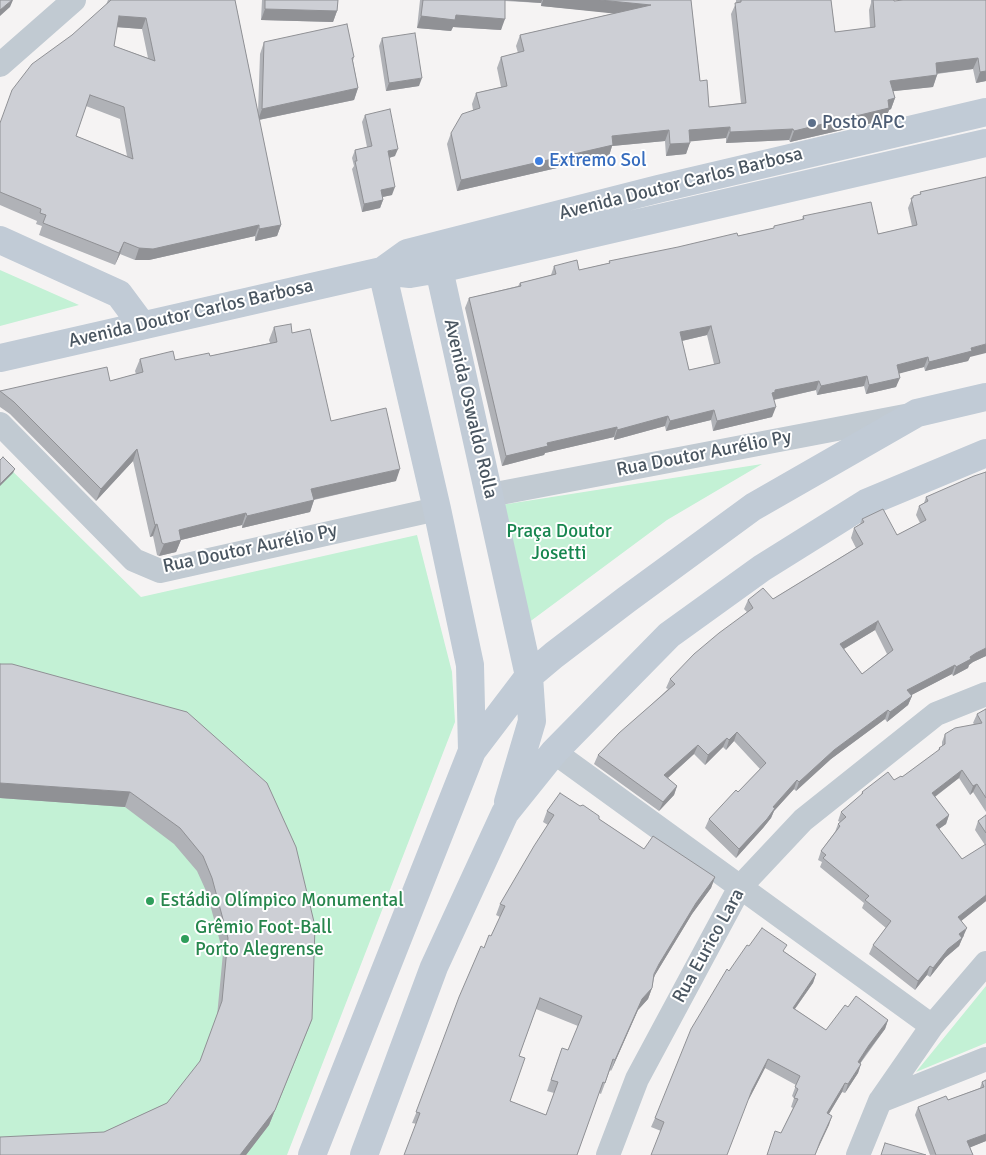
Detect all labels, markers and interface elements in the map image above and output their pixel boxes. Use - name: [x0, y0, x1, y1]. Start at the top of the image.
- place label: Posto APC: [822, 112, 905, 134]
- marker: Posto APC: [806, 117, 818, 129]
- street label: Avenida Doutor Carlos Barbosa: [557, 143, 805, 225]
- place label: Extremo Sol: [549, 150, 647, 172]
- marker: Extremo Sol: [533, 155, 545, 167]
- street label: Avenida Doutor Carlos Barbosa: [66, 275, 316, 353]
- street label: Avenida Oswaldo Rolla: [438, 317, 502, 501]
- street label: Rua Doutor Aurélio Py: [615, 426, 793, 482]
- street label: Rua Doutor Aurélio Py: [161, 519, 339, 579]
- park label: Praça Doutor Josetti: [506, 521, 612, 565]
- street label: Rua Eurico Lara: [668, 885, 750, 1007]
- place label: Estádio Olímpico Monumental: [160, 890, 404, 912]
- marker: Estádio Olímpico Monumental: [144, 895, 156, 907]
- place label: Grêmio Foot-Ball Porto Alegrense: [195, 917, 332, 961]
- marker: Grêmio Foot-Ball Porto Alegrense: [179, 933, 191, 945]

